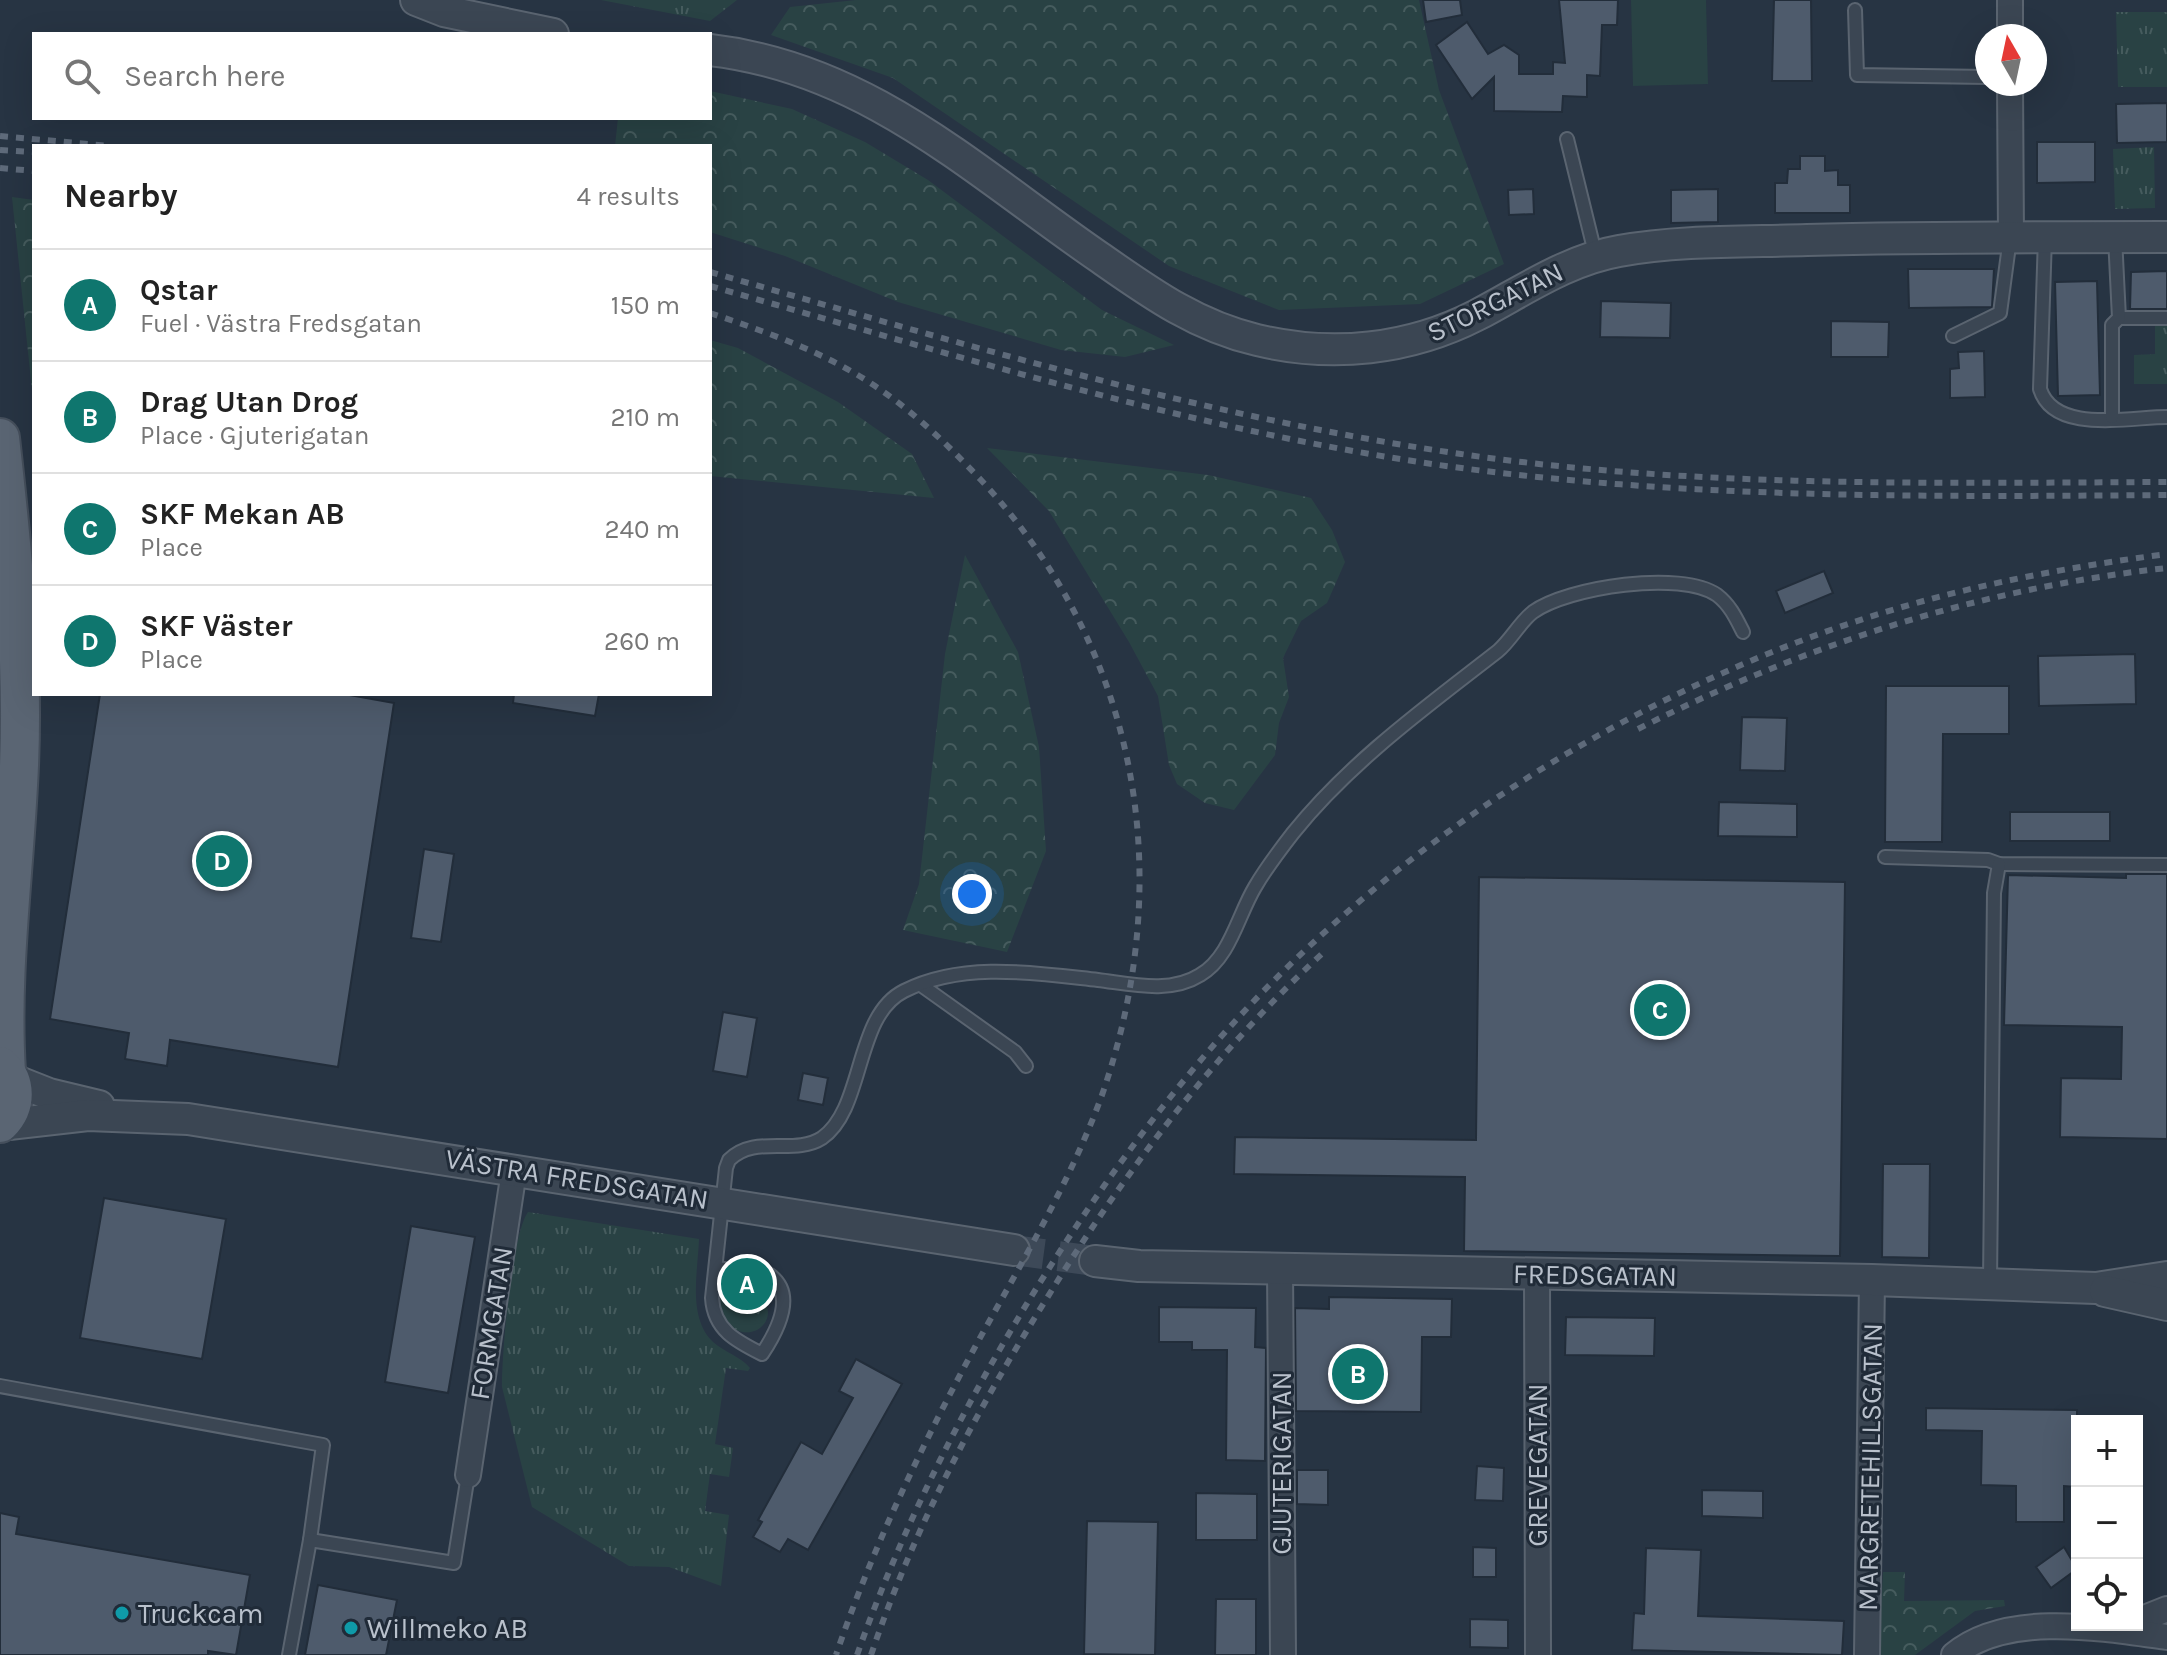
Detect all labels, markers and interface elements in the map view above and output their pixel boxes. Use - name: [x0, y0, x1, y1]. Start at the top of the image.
- north arrow: [1975, 24, 2047, 96]
- search box: [32, 32, 712, 120]
- icon: search: [60, 54, 104, 98]
- text: Search here: [124, 58, 285, 94]
- text: Nearby: [64, 176, 178, 216]
- text: 4 results: [576, 181, 680, 212]
- street label: STORGATAN: [1422, 255, 1568, 349]
- text: Qstar: [140, 272, 218, 308]
- text: A: [82, 290, 98, 321]
- text: 150 m: [611, 290, 680, 321]
- text: Fuel · Västra Fredsgatan: [140, 308, 422, 339]
- text: Drag Utan Drog: [140, 384, 358, 420]
- text: B: [82, 402, 98, 433]
- text: 210 m: [610, 402, 680, 433]
- text: Place · Gjuterigatan: [140, 420, 369, 451]
- text: SKF Mekan AB: [140, 496, 345, 532]
- text: C: [82, 514, 98, 545]
- text: 240 m: [604, 514, 680, 545]
- text: Place: [140, 532, 203, 563]
- text: SKF Väster: [140, 608, 293, 644]
- text: D: [81, 626, 99, 657]
- text: 260 m: [604, 626, 680, 657]
- text: Place: [140, 644, 203, 675]
- pin: D: [196, 831, 248, 891]
- your location: [952, 874, 992, 914]
- pin: C: [1634, 980, 1686, 1040]
- street label: VÄSTRA FREDSGATAN: [443, 1142, 711, 1216]
- street label: FORMGATAN: [463, 1244, 519, 1402]
- pin: A: [721, 1254, 773, 1314]
- street label: FREDSGATAN: [1513, 1257, 1677, 1293]
- street label: MARGRETEHILLSGATAN: [1851, 1323, 1889, 1611]
- pin: B: [1332, 1344, 1384, 1404]
- street label: GJUTERIGATAN: [1265, 1371, 1298, 1555]
- street label: GREVEGATAN: [1521, 1383, 1554, 1547]
- map controls: [2071, 1415, 2143, 1631]
- button: +: [2071, 1415, 2143, 1487]
- button: −: [2071, 1487, 2143, 1559]
- button: locate: [2071, 1559, 2143, 1631]
- place label: Truckcam: [138, 1597, 263, 1630]
- marker: Truckcam: [113, 1604, 131, 1622]
- place label: Willmeko AB: [367, 1612, 528, 1645]
- marker: Willmeko AB: [342, 1619, 360, 1637]

